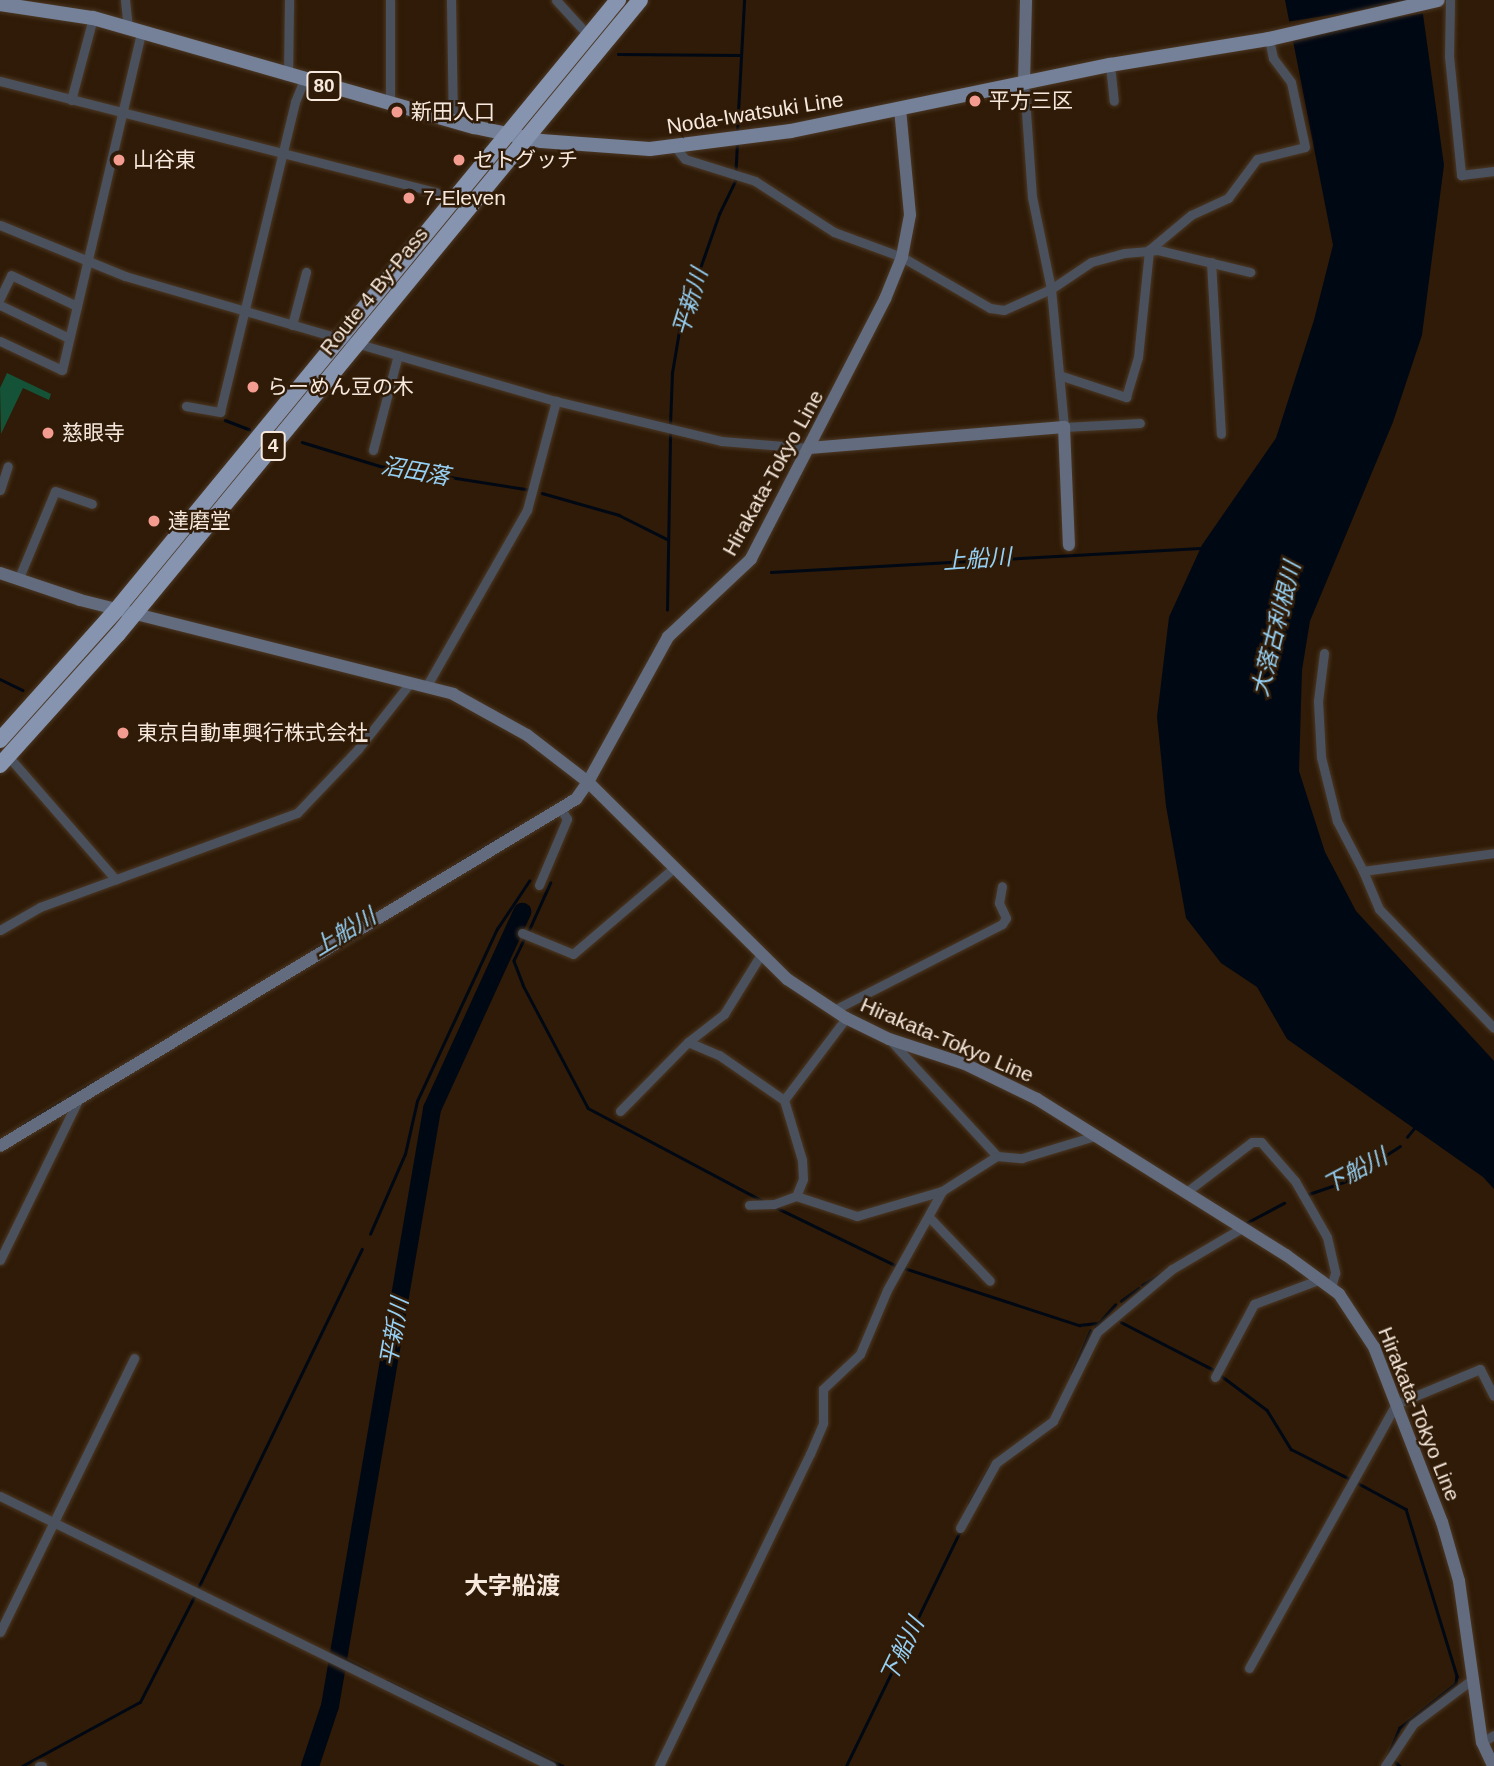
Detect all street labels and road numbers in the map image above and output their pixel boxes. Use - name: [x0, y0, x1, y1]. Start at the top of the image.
- road number: 80: [305, 71, 343, 102]
- street label: Noda-Iwatsuki Line: [665, 87, 845, 139]
- street label: Route 4 By-Pass: [315, 222, 433, 360]
- street label: Hirakata-Tokyo Line: [717, 386, 829, 560]
- road number: 4: [259, 430, 287, 462]
- street label: Hirakata-Tokyo Line: [857, 992, 1037, 1088]
- street label: Hirakata-Tokyo Line: [1373, 1323, 1465, 1505]

